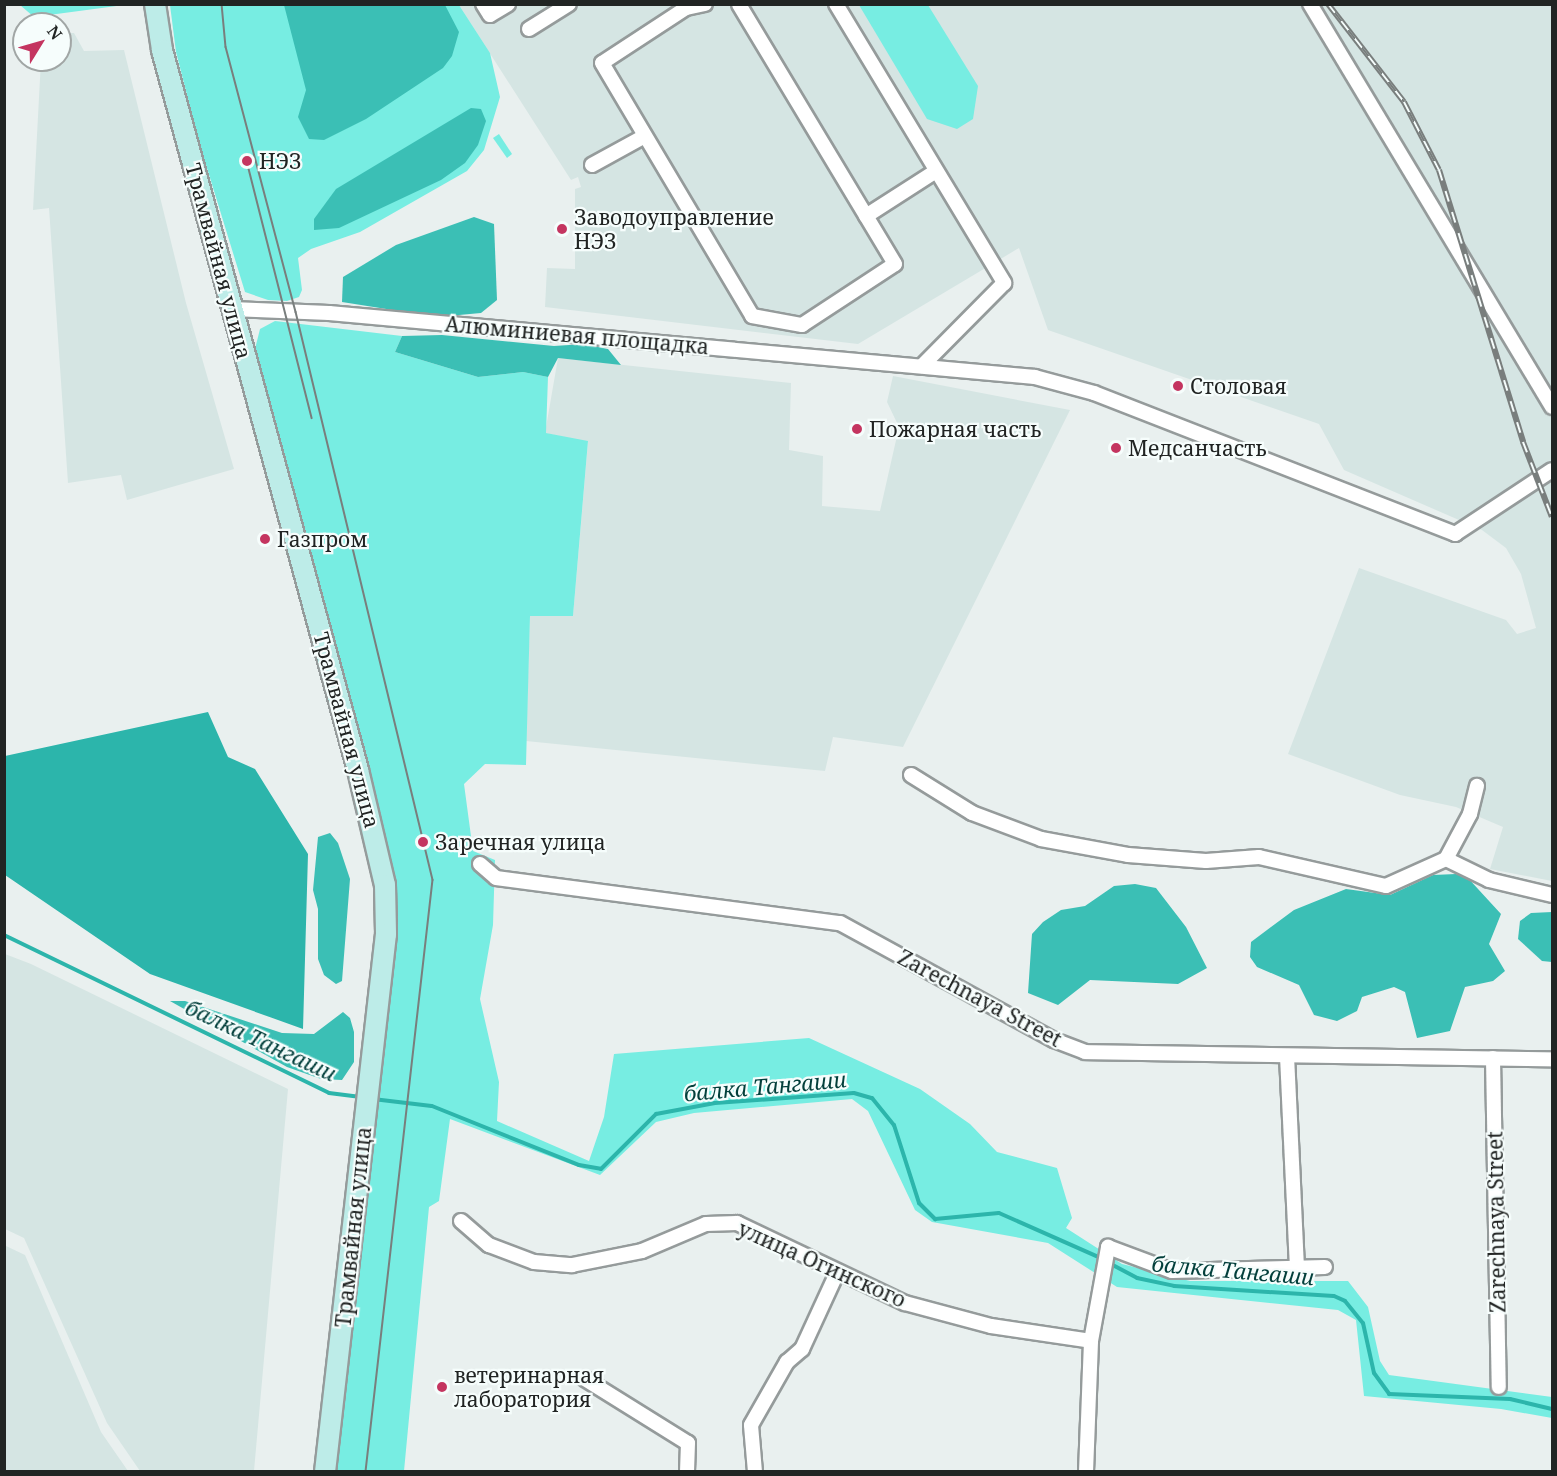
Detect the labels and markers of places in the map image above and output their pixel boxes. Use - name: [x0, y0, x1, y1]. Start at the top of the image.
- place label: НЭЗ: [259, 148, 301, 174]
- marker: НЭЗ: [240, 154, 254, 168]
- place label: Заводоуправление НЭЗ: [574, 204, 774, 254]
- marker: Заводоуправление НЭЗ: [555, 222, 569, 236]
- place label: Столовая: [1190, 373, 1287, 399]
- marker: Столовая: [1171, 379, 1185, 393]
- place label: Пожарная часть: [869, 416, 1041, 442]
- marker: Пожарная часть: [850, 422, 864, 436]
- place label: Медсанчасть: [1128, 435, 1267, 461]
- marker: Медсанчасть: [1109, 441, 1123, 455]
- place label: Газпром: [277, 526, 367, 552]
- marker: Газпром: [258, 532, 272, 546]
- place label: Заречная улица: [435, 829, 606, 855]
- marker: Заречная улица: [416, 835, 430, 849]
- place label: ветеринарная лаборатория: [454, 1362, 604, 1412]
- marker: ветеринарная лаборатория: [435, 1380, 449, 1394]

